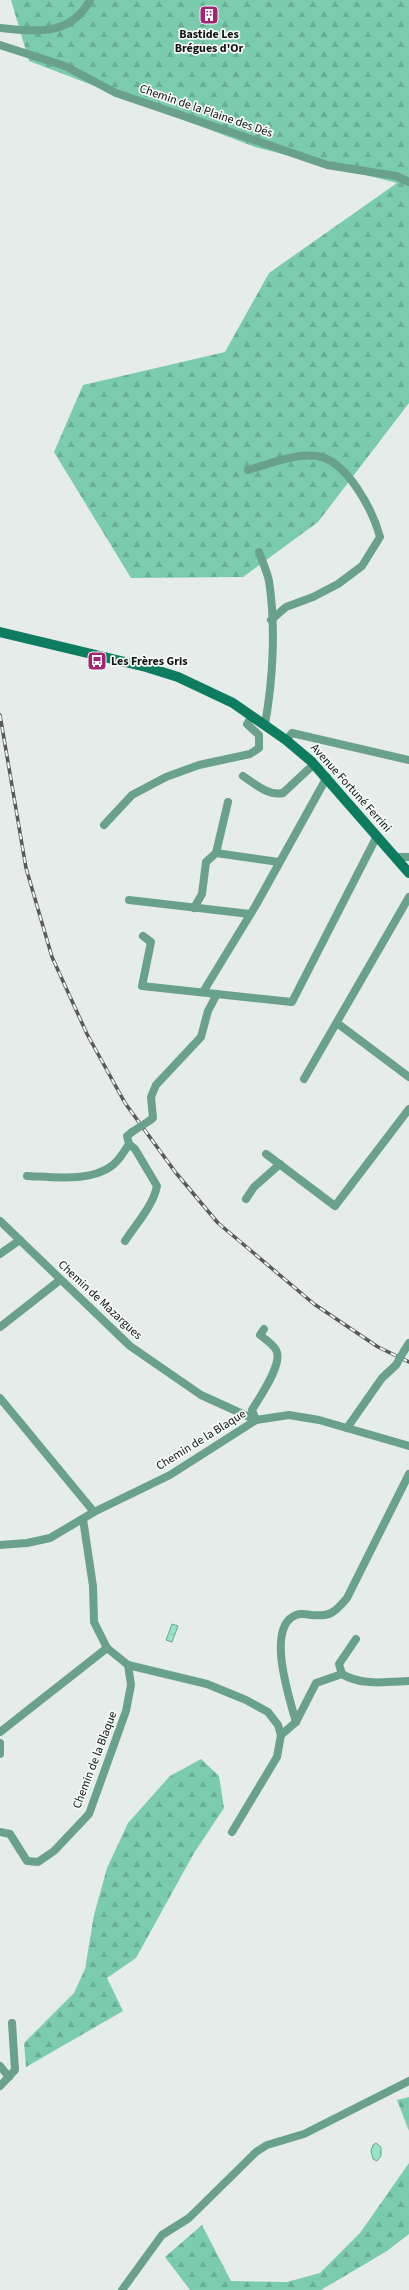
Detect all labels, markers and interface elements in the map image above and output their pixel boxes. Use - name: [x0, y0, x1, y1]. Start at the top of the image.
- building icon: Bastide Les Brégues d'Or: [198, 4, 220, 26]
- place label: Bastide Les Brégues d'Or: [175, 26, 244, 57]
- street label: Chemin de la Plaine des Dés: [137, 80, 275, 142]
- bus stop icon: Les Frères Gris: [86, 650, 108, 672]
- place label: Les Frères Gris: [111, 653, 188, 670]
- street label: Avenue Fortuné Ferrini: [307, 740, 395, 836]
- street label: Chemin de Mazargues: [54, 1256, 146, 1344]
- street label: Chemin de la Blaque: [153, 1405, 249, 1475]
- street label: Chemin de la Blaque: [69, 1709, 121, 1811]

